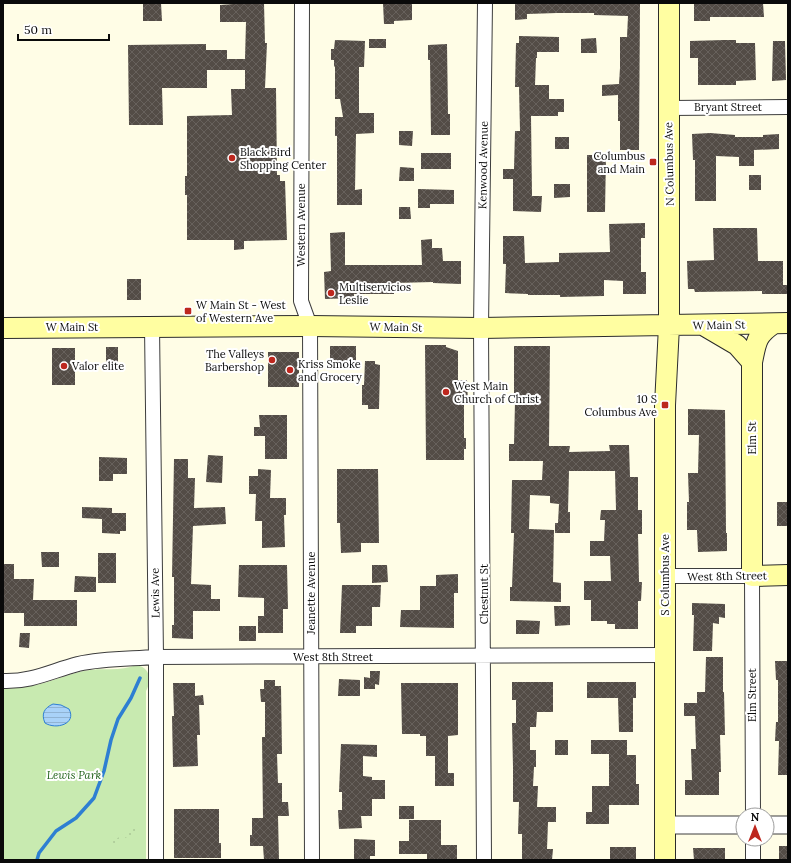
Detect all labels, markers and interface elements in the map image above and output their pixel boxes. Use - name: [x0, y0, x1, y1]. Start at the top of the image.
- scale bar: [18, 16, 109, 42]
- text: 50 m: [24, 22, 52, 37]
- street label: Bryant Street: [694, 100, 763, 114]
- street label: Kenwood Avenue: [475, 121, 491, 209]
- street label: N Columbus Ave: [661, 122, 677, 206]
- place label: Black Bird Shopping Center: [240, 145, 327, 172]
- place label: Columbus and Main: [593, 149, 645, 176]
- marker: Black Bird Shopping Center: [227, 153, 237, 163]
- marker: Columbus and Main: [648, 157, 658, 167]
- street label: Western Avenue: [294, 183, 308, 267]
- place label: Multiservicios Leslie: [339, 280, 411, 307]
- marker: Multiservicios Leslie: [326, 288, 336, 298]
- place label: W Main St - West of Western Ave: [196, 298, 286, 325]
- marker: W Main St - West of Western Ave: [183, 306, 193, 316]
- street label: W Main St: [693, 318, 746, 332]
- street label: W Main St: [46, 320, 99, 334]
- street label: W Main St: [370, 320, 423, 334]
- place label: The Valleys Barbershop: [205, 347, 264, 374]
- marker: The Valleys Barbershop: [267, 355, 277, 365]
- place label: Kriss Smoke and Grocery: [298, 357, 362, 384]
- place label: Valor elite: [71, 359, 124, 373]
- marker: Valor elite: [59, 361, 69, 371]
- marker: Kriss Smoke and Grocery: [285, 365, 295, 375]
- place label: West Main Church of Christ: [454, 379, 540, 406]
- marker: West Main Church of Christ: [441, 387, 451, 397]
- place label: 10 S Columbus Ave: [584, 392, 657, 419]
- marker: 10 S Columbus Ave: [660, 400, 670, 410]
- street label: Elm St: [745, 421, 759, 455]
- street label: S Columbus Ave: [658, 534, 672, 616]
- street label: Jeanette Avenue: [304, 552, 318, 635]
- street label: Chestnut St: [477, 563, 491, 624]
- street label: Lewis Ave: [148, 568, 162, 618]
- street label: West 8th Street: [687, 568, 768, 584]
- street label: West 8th Street: [293, 650, 374, 664]
- street label: Elm Street: [745, 667, 759, 722]
- park label: Lewis Park: [47, 768, 102, 782]
- north arrow: [735, 807, 775, 847]
- text: N: [751, 810, 760, 824]

